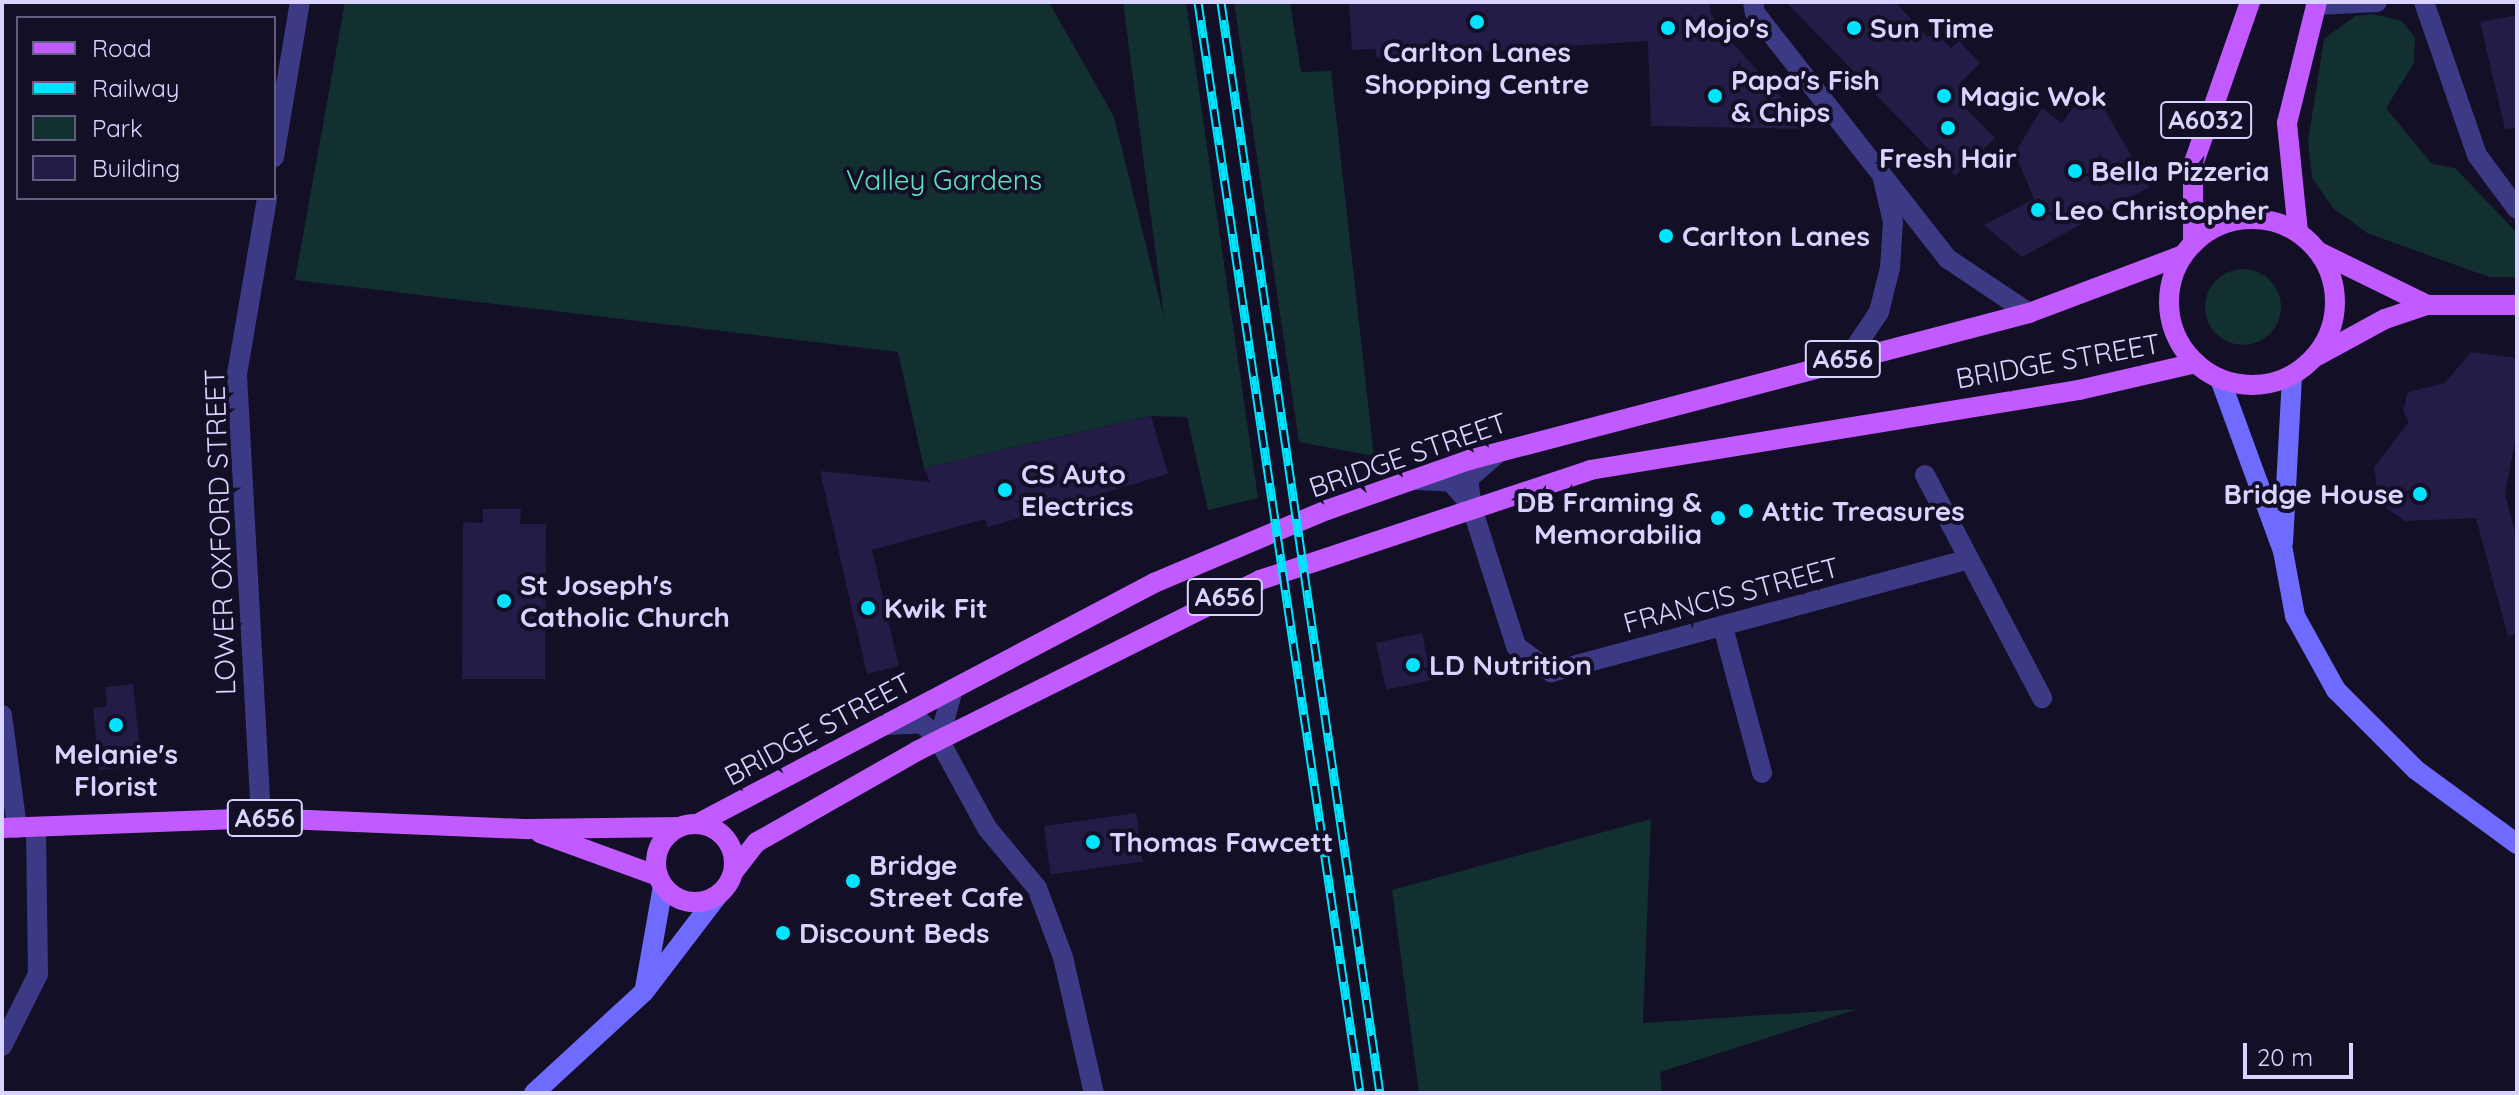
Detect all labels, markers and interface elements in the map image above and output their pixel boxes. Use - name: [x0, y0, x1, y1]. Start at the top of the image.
- place label: Mojo's: [1684, 11, 1769, 45]
- place label: Sun Time: [1870, 11, 1994, 45]
- marker: Carlton Lanes Shopping Centre: [1468, 13, 1486, 31]
- legend: [16, 16, 276, 200]
- marker: Mojo's: [1659, 19, 1677, 37]
- marker: Sun Time: [1845, 19, 1863, 37]
- text: Road: [92, 33, 152, 63]
- place label: Carlton Lanes Shopping Centre: [1364, 35, 1590, 101]
- place label: Papa's Fish & Chips: [1731, 63, 1880, 129]
- text: Railway: [92, 73, 179, 103]
- place label: Magic Wok: [1960, 79, 2107, 113]
- marker: Papa's Fish & Chips: [1706, 87, 1724, 105]
- marker: Magic Wok: [1935, 87, 1953, 105]
- road number: A6032: [2160, 98, 2252, 142]
- text: Park: [92, 113, 143, 143]
- marker: Fresh Hair: [1939, 119, 1957, 137]
- place label: Fresh Hair: [1879, 141, 2017, 175]
- text: Building: [92, 153, 180, 183]
- place label: Bella Pizzeria: [2091, 154, 2270, 188]
- marker: Bella Pizzeria: [2066, 162, 2084, 180]
- park label: Valley Gardens: [846, 163, 1042, 197]
- place label: Leo Christopher: [2054, 193, 2269, 227]
- marker: Leo Christopher: [2029, 201, 2047, 219]
- place label: Carlton Lanes: [1682, 219, 1870, 253]
- marker: Carlton Lanes: [1657, 227, 1675, 245]
- street label: BRIDGE STREET: [1953, 326, 2163, 396]
- road number: A656: [1803, 337, 1883, 381]
- street label: LOWER OXFORD STREET: [198, 368, 242, 696]
- street label: BRIDGE STREET: [1305, 405, 1511, 505]
- place label: CS Auto Electrics: [1021, 457, 1134, 523]
- place label: Bridge House: [2224, 477, 2404, 511]
- marker: CS Auto Electrics: [996, 481, 1014, 499]
- place label: DB Framing & Memorabilia: [1516, 485, 1702, 551]
- marker: Bridge House: [2411, 485, 2429, 503]
- place label: Attic Treasures: [1762, 494, 1965, 528]
- marker: Attic Treasures: [1737, 502, 1755, 520]
- marker: DB Framing & Memorabilia: [1709, 509, 1727, 527]
- street label: FRANCIS STREET: [1619, 550, 1843, 640]
- place label: St Joseph's Catholic Church: [520, 568, 730, 634]
- road number: A656: [1185, 575, 1265, 619]
- place label: Kwik Fit: [884, 591, 988, 625]
- marker: St Joseph's Catholic Church: [495, 592, 513, 610]
- marker: Kwik Fit: [859, 599, 877, 617]
- place label: LD Nutrition: [1429, 648, 1592, 682]
- marker: LD Nutrition: [1404, 656, 1422, 674]
- street label: BRIDGE STREET: [719, 666, 917, 792]
- marker: Melanie's Florist: [107, 716, 125, 734]
- place label: Melanie's Florist: [54, 737, 178, 803]
- road number: A656: [225, 796, 305, 840]
- place label: Thomas Fawcett: [1109, 825, 1333, 859]
- marker: Thomas Fawcett: [1084, 833, 1102, 851]
- place label: Bridge Street Cafe: [869, 848, 1024, 914]
- marker: Bridge Street Cafe: [844, 872, 862, 890]
- place label: Discount Beds: [799, 916, 989, 950]
- marker: Discount Beds: [774, 924, 792, 942]
- scale bar: [2247, 1027, 2357, 1077]
- text: 20 m: [2257, 1042, 2313, 1072]

